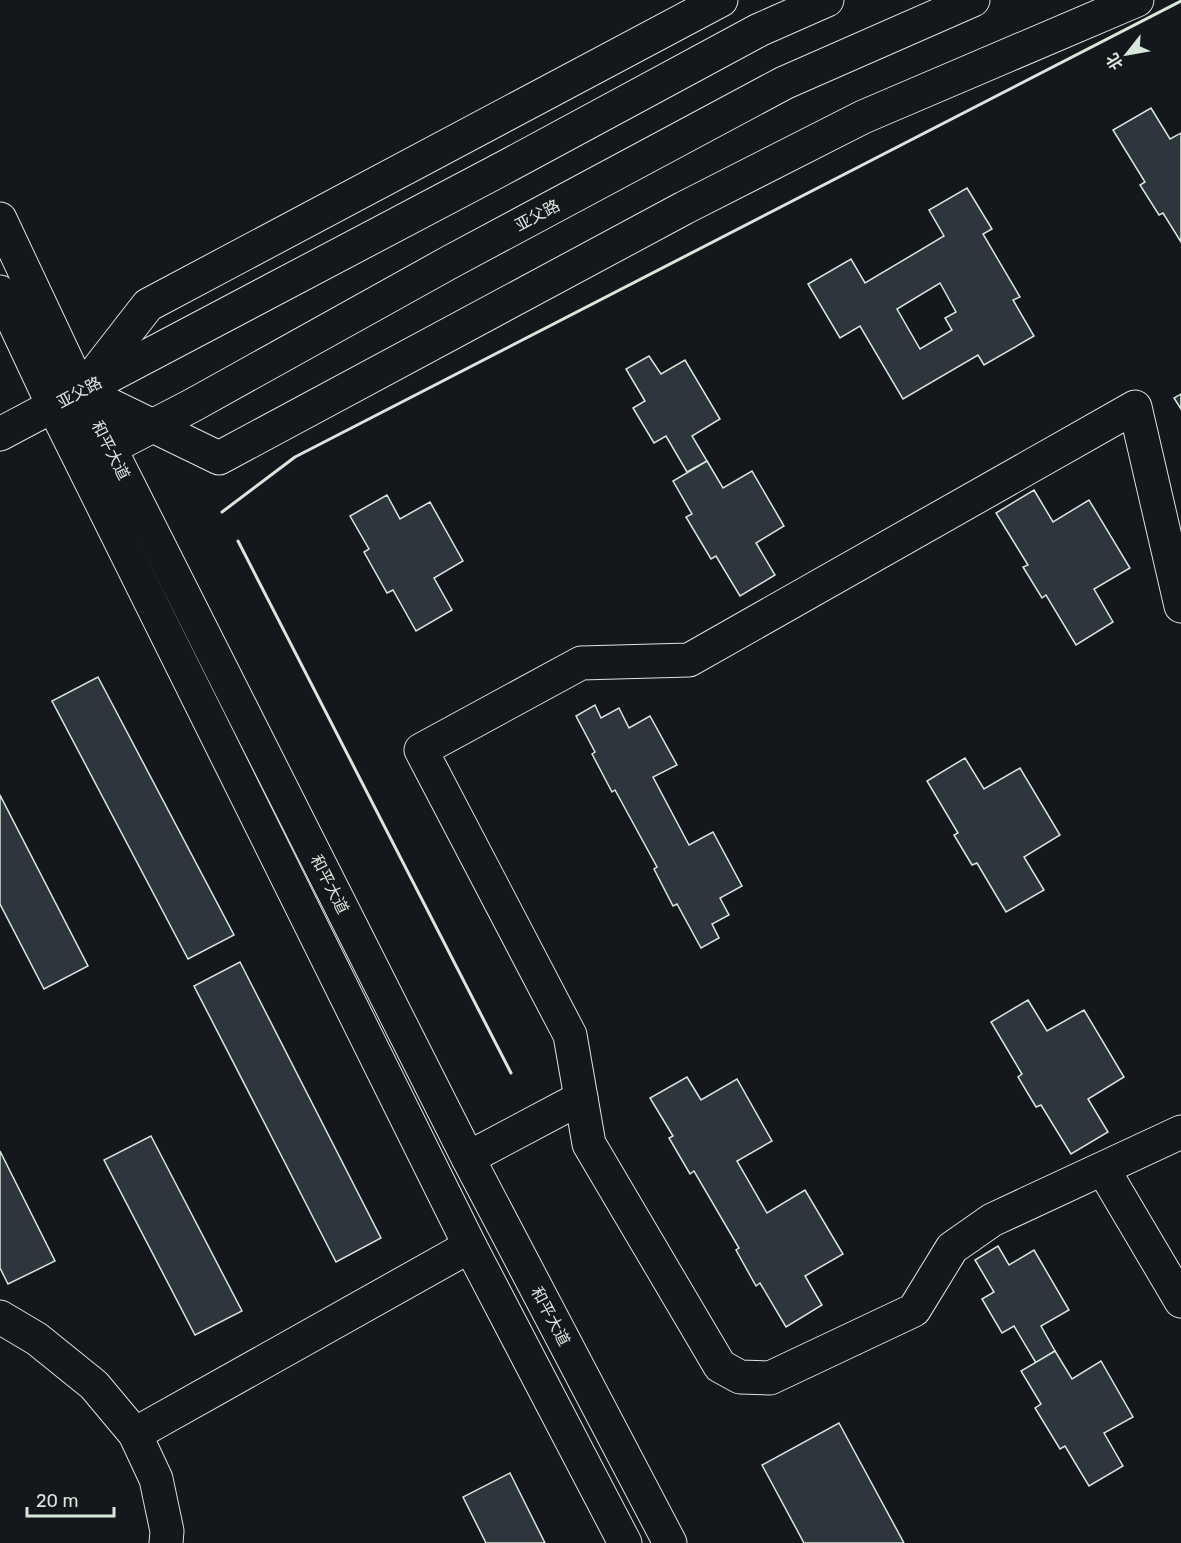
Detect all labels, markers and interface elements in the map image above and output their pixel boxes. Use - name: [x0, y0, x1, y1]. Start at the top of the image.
- north arrow: [1097, 24, 1157, 84]
- text: 北: [1102, 50, 1127, 73]
- street label: 亚父路: [512, 196, 563, 235]
- street label: 亚父路: [54, 373, 105, 412]
- street label: 和平大道: [88, 417, 134, 483]
- street label: 和平大道: [307, 851, 353, 917]
- street label: 和平大道: [527, 1284, 574, 1349]
- scale bar: [27, 1480, 114, 1518]
- text: 20 m: [36, 1490, 78, 1512]

